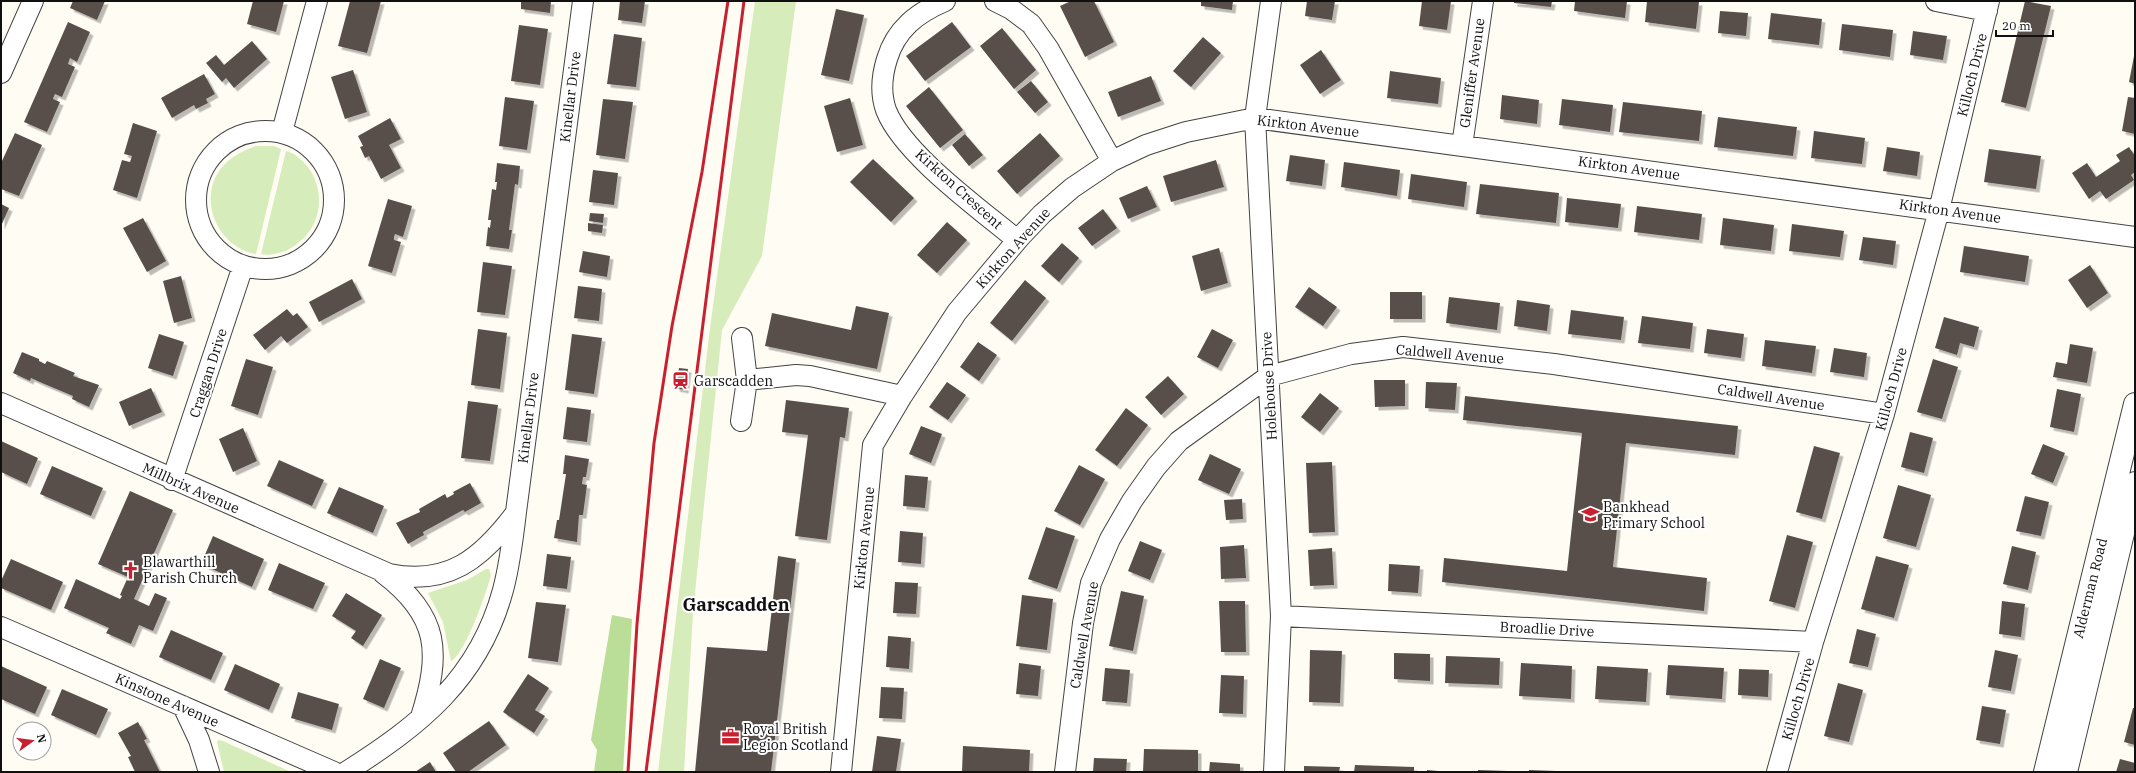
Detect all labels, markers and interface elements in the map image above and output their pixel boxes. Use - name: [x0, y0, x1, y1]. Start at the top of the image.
- scale bar: [1996, 12, 2053, 38]
- street label: Gleniffer Avenue: [1455, 17, 1489, 129]
- text: 20 m: [2002, 18, 2031, 33]
- street label: Killoch Drive: [1953, 31, 1991, 119]
- street label: Kinellar Drive: [555, 50, 585, 144]
- street label: Kirkton Avenue: [1256, 111, 1360, 141]
- street label: Kirkton Crescent: [912, 145, 1006, 233]
- street label: Kirkton Avenue: [1577, 152, 1681, 184]
- street label: Kirkton Avenue: [1898, 195, 2002, 227]
- street label: Kirkton Avenue: [972, 204, 1054, 292]
- street label: Craggan Drive: [185, 326, 231, 420]
- street label: Holehouse Drive: [1257, 331, 1281, 441]
- street label: Caldwell Avenue: [1395, 340, 1505, 368]
- street label: Killoch Drive: [1871, 345, 1911, 433]
- street label: Kinellar Drive: [513, 371, 543, 465]
- station icon: Garscadden: [671, 371, 691, 391]
- place label: Garscadden: [694, 372, 773, 390]
- street label: Caldwell Avenue: [1716, 380, 1826, 414]
- street label: Millbrix Avenue: [140, 459, 242, 517]
- street label: Kirkton Avenue: [850, 486, 878, 590]
- place label: Bankhead Primary School: [1603, 498, 1705, 532]
- school or university icon: Bankhead Primary School: [1580, 505, 1600, 525]
- street label: Alderman Road: [2069, 536, 2111, 640]
- place label: Blawarthill Parish Church: [143, 553, 238, 587]
- church icon: Blawarthill Parish Church: [120, 560, 140, 580]
- street label: Caldwell Avenue: [1066, 580, 1102, 690]
- district label: Garscadden: [682, 593, 790, 616]
- street label: Broadlie Drive: [1499, 618, 1595, 640]
- street label: Killoch Drive: [1778, 656, 1818, 742]
- street label: Kinstone Avenue: [112, 669, 222, 731]
- place label: Royal British Legion Scotland: [743, 720, 849, 754]
- north arrow: [12, 721, 52, 761]
- office icon: Royal British Legion Scotland: [720, 727, 740, 747]
- text: N: [34, 733, 50, 745]

